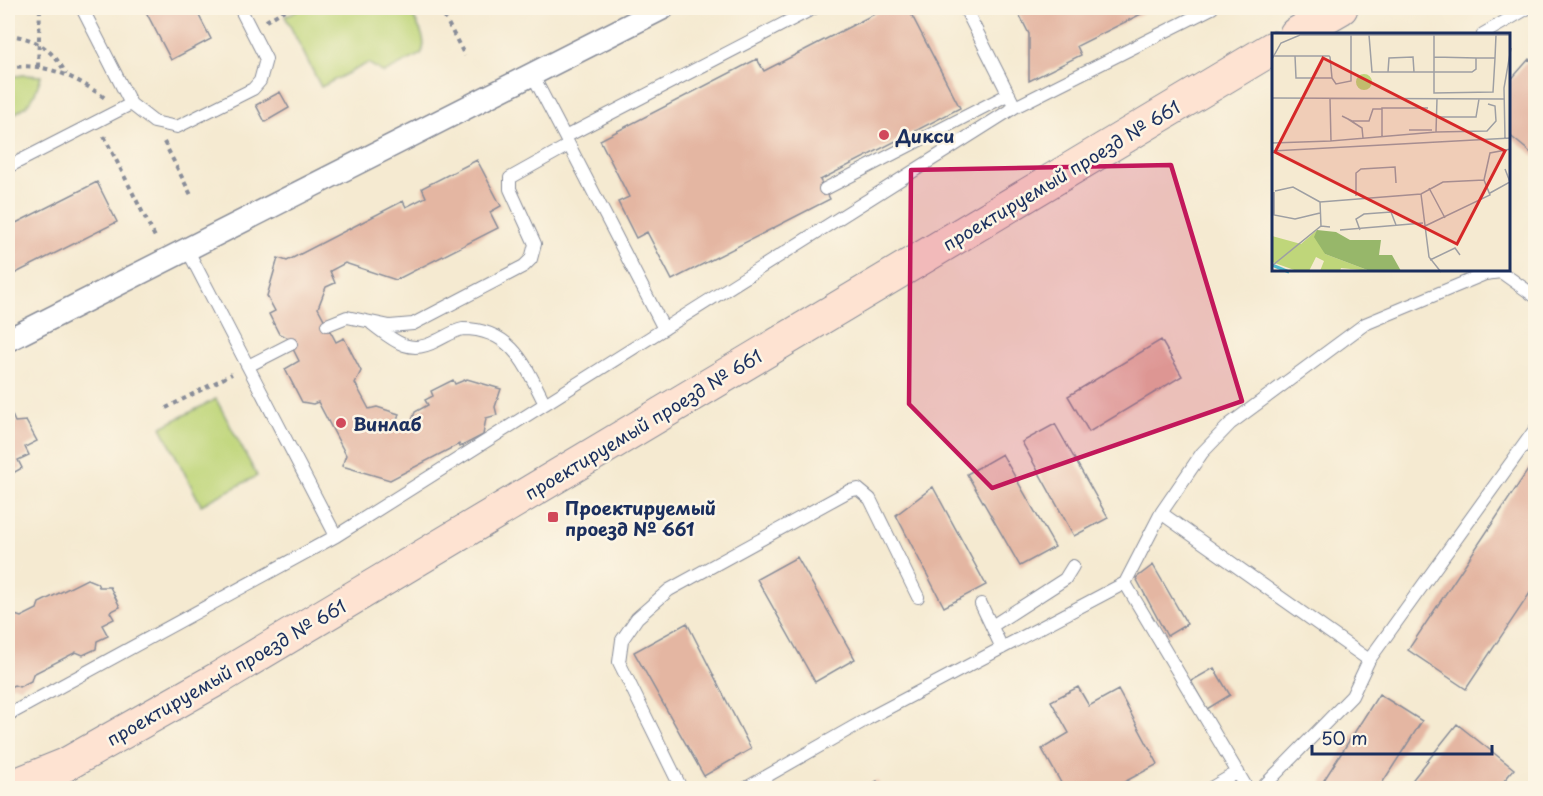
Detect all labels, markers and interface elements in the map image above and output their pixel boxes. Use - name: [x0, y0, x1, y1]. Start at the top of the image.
- inset map: [1272, 33, 1510, 272]
- street label: проектируемый проезд № 661: [937, 93, 1185, 257]
- place label: Дикси: [895, 122, 954, 149]
- marker: Дикси: [877, 128, 891, 142]
- street label: проектируемый проезд № 661: [519, 342, 767, 506]
- place label: Винлаб: [353, 410, 421, 437]
- marker: Винлаб: [334, 416, 348, 430]
- place label: Проектируемый проезд № 661: [565, 494, 716, 542]
- marker: Проектируемый проезд № 661: [546, 510, 560, 524]
- street label: проектируемый проезд № 661: [101, 592, 351, 752]
- scale bar: [1312, 718, 1492, 756]
- text: 50 m: [1321, 724, 1368, 751]

